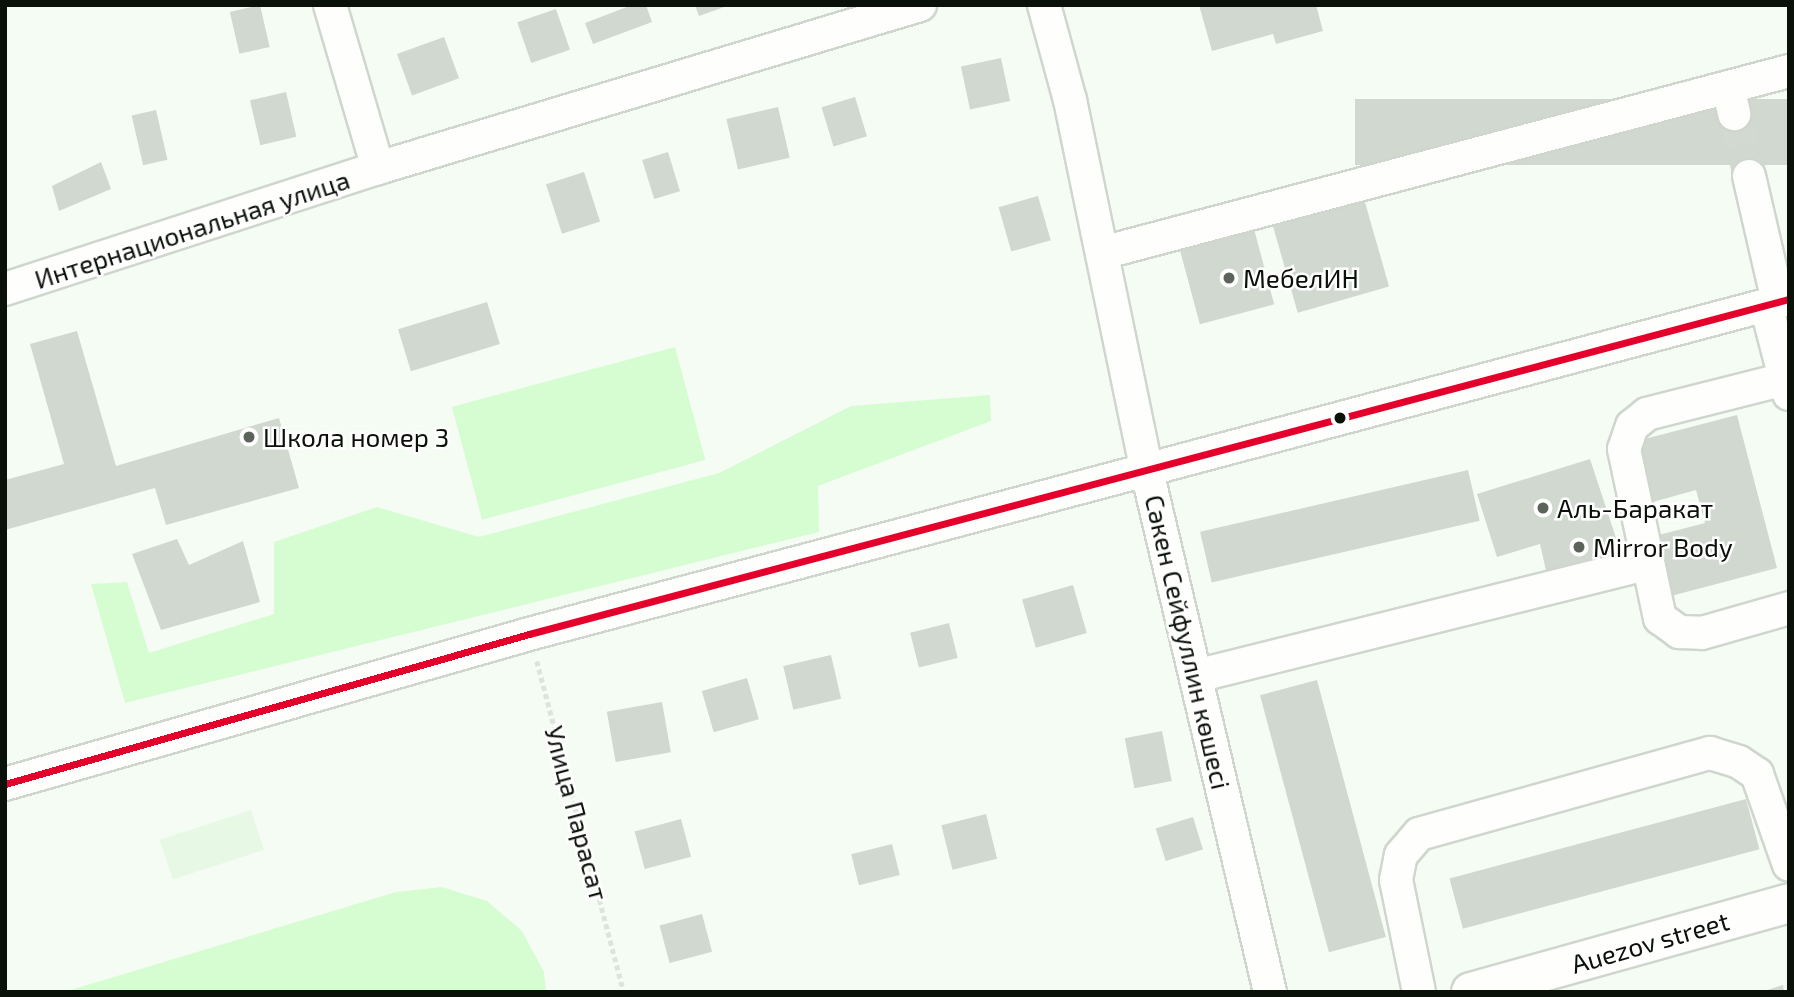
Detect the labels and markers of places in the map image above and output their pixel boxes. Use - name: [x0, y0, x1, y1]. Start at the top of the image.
- place label: МебелИН: [1243, 262, 1359, 294]
- marker: МебелИН: [1221, 270, 1237, 286]
- unlabelled marker: [1333, 411, 1347, 425]
- place label: Школа номер 3: [263, 421, 449, 453]
- marker: Школа номер 3: [241, 429, 257, 445]
- place label: Аль-Баракат: [1557, 492, 1713, 524]
- marker: Аль-Баракат: [1535, 500, 1551, 516]
- place label: Mirror Body: [1593, 531, 1733, 563]
- marker: Mirror Body: [1571, 539, 1587, 555]

